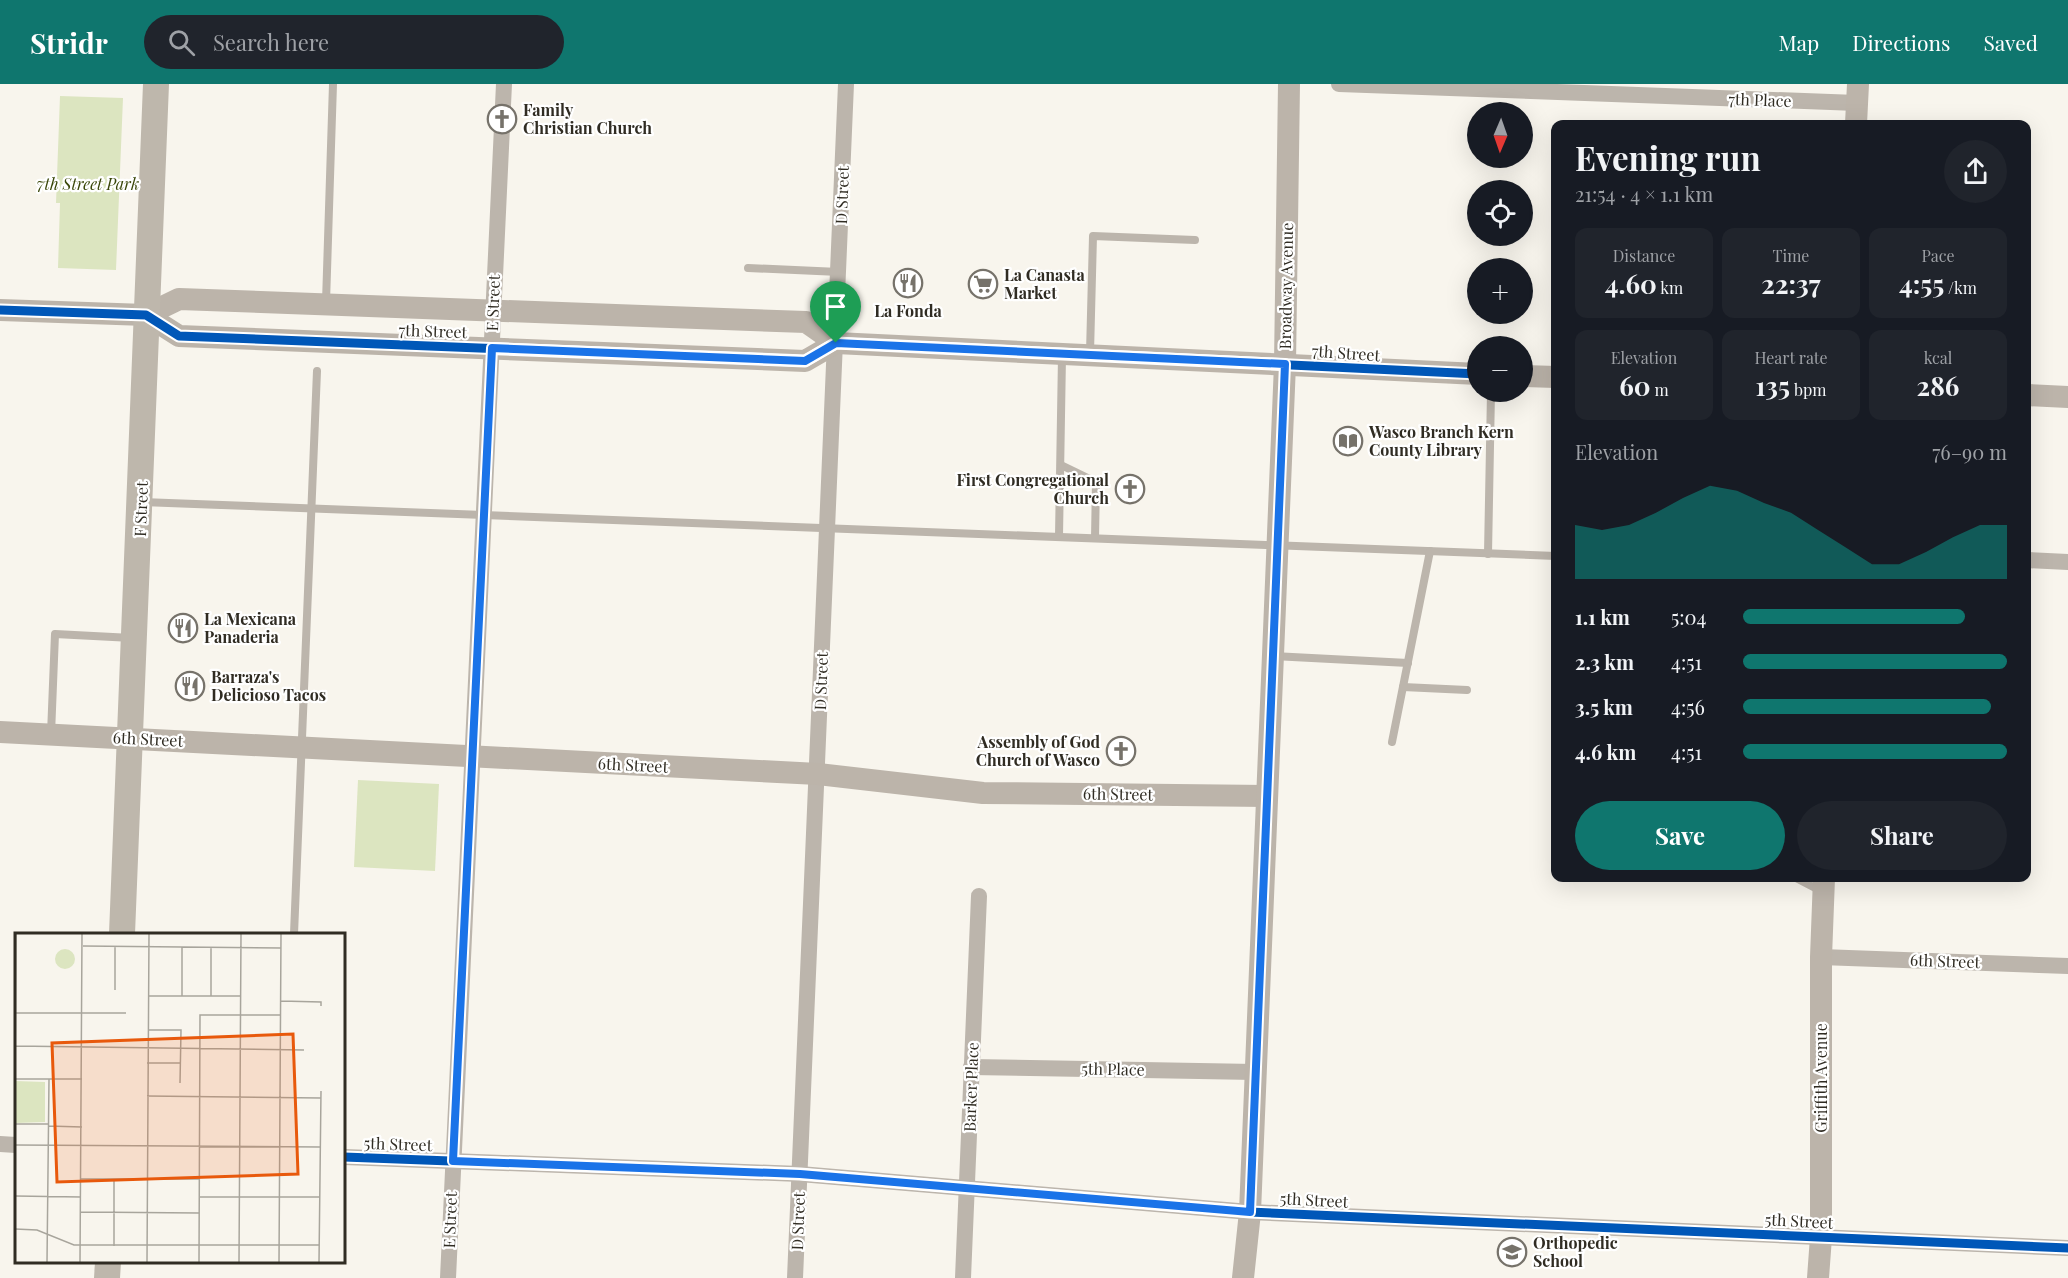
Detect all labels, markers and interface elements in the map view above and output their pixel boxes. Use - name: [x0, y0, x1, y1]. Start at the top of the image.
- search box: [144, 15, 564, 69]
- text: Stridr: [30, 24, 108, 61]
- icon: search: [165, 26, 198, 59]
- text: Search here: [213, 27, 329, 57]
- text: Map: [1778, 28, 1819, 56]
- text: Directions: [1852, 28, 1950, 56]
- text: Saved: [1983, 28, 2038, 56]
- street label: 7th Place: [1728, 88, 1792, 111]
- place label: Family Christian Church: [523, 99, 652, 138]
- north arrow: [1467, 102, 1533, 168]
- map controls: [1467, 102, 1533, 402]
- church icon: Family Christian Church: [486, 103, 518, 135]
- text: Evening run: [1575, 135, 1761, 179]
- button: share: [1944, 140, 2007, 203]
- street label: D Street: [830, 165, 853, 225]
- park label: 7th Street Park: [37, 173, 139, 194]
- button: locate: [1467, 180, 1533, 246]
- text: 21:54 · 4 × 1.1 km: [1575, 180, 1713, 207]
- street label: Broadway Avenue: [1274, 222, 1297, 350]
- text: Distance: [1613, 245, 1675, 266]
- text: Time: [1773, 245, 1809, 266]
- text: Pace: [1921, 245, 1955, 266]
- button: +: [1467, 258, 1533, 324]
- place label: La Canasta Market: [1004, 264, 1085, 303]
- text: 4.60: [1605, 266, 1657, 301]
- text: 22:37: [1761, 266, 1821, 301]
- text: 4:55: [1899, 266, 1944, 301]
- restaurant icon: La Fonda: [892, 267, 924, 299]
- supermarket icon: La Canasta Market: [967, 268, 999, 300]
- street label: E Street: [481, 274, 504, 332]
- text: km: [1657, 277, 1683, 298]
- text: /km: [1944, 277, 1977, 298]
- pin: [810, 281, 861, 343]
- icon: arrive: [819, 290, 852, 323]
- place label: La Fonda: [874, 300, 942, 321]
- street label: 7th Street: [398, 319, 468, 342]
- button: −: [1467, 336, 1533, 402]
- street label: 7th Street: [1311, 340, 1381, 365]
- text: Elevation: [1611, 347, 1677, 368]
- text: Heart rate: [1754, 347, 1828, 368]
- text: kcal: [1924, 347, 1952, 368]
- text: 60: [1619, 368, 1651, 403]
- text: 135: [1756, 368, 1790, 403]
- text: 286: [1917, 368, 1959, 403]
- text: m: [1651, 379, 1669, 400]
- text: bpm: [1790, 379, 1826, 400]
- place label: Wasco Branch Kern County Library: [1368, 421, 1514, 460]
- library icon: Wasco Branch Kern County Library: [1332, 425, 1364, 457]
- text: Elevation: [1575, 438, 1658, 465]
- text: 76–90 m: [1932, 438, 2007, 465]
- place label: First Congregational Church: [956, 469, 1109, 508]
- church icon: First Congregational Church: [1114, 473, 1146, 505]
- street label: F Street: [129, 480, 152, 537]
- text: 1.1 km: [1575, 603, 1630, 630]
- text: 5:04: [1671, 603, 1707, 630]
- place label: La Mexicana Panaderia: [204, 608, 297, 647]
- restaurant icon: La Mexicana Panaderia: [167, 612, 199, 644]
- text: 2.3 km: [1575, 648, 1634, 675]
- text: 4:51: [1671, 648, 1702, 675]
- street label: D Street: [809, 651, 832, 711]
- place label: Barraza's Delicioso Tacos: [211, 666, 326, 705]
- restaurant icon: Barraza's Delicioso Tacos: [174, 670, 206, 702]
- text: 3.5 km: [1575, 693, 1633, 720]
- text: 4:56: [1671, 693, 1705, 720]
- street label: 6th Street: [112, 726, 184, 751]
- place label: Assembly of God Church of Wasco: [976, 731, 1100, 770]
- church icon: Assembly of God Church of Wasco: [1105, 735, 1137, 767]
- text: 4.6 km: [1575, 738, 1636, 765]
- text: 4:51: [1671, 738, 1702, 765]
- street label: 6th Street: [597, 752, 669, 777]
- street label: 6th Street: [1083, 782, 1154, 805]
- button: Save: [1575, 801, 1785, 870]
- button: Share: [1797, 801, 2007, 870]
- inset map: [15, 933, 345, 1263]
- street label: 6th Street: [1910, 949, 1981, 972]
- street label: Griffith Avenue: [1810, 1023, 1831, 1133]
- street label: Barker Place: [958, 1042, 983, 1132]
- street label: 5th Place: [1081, 1057, 1145, 1080]
- street label: 5th Street: [363, 1132, 433, 1155]
- street label: 5th Street: [1279, 1187, 1349, 1212]
- street label: E Street: [438, 1191, 461, 1249]
- street label: D Street: [786, 1191, 809, 1251]
- street label: 5th Street: [1764, 1208, 1834, 1233]
- place label: Orthopedic School: [1533, 1232, 1618, 1271]
- school or university icon: Orthopedic School: [1496, 1236, 1528, 1268]

